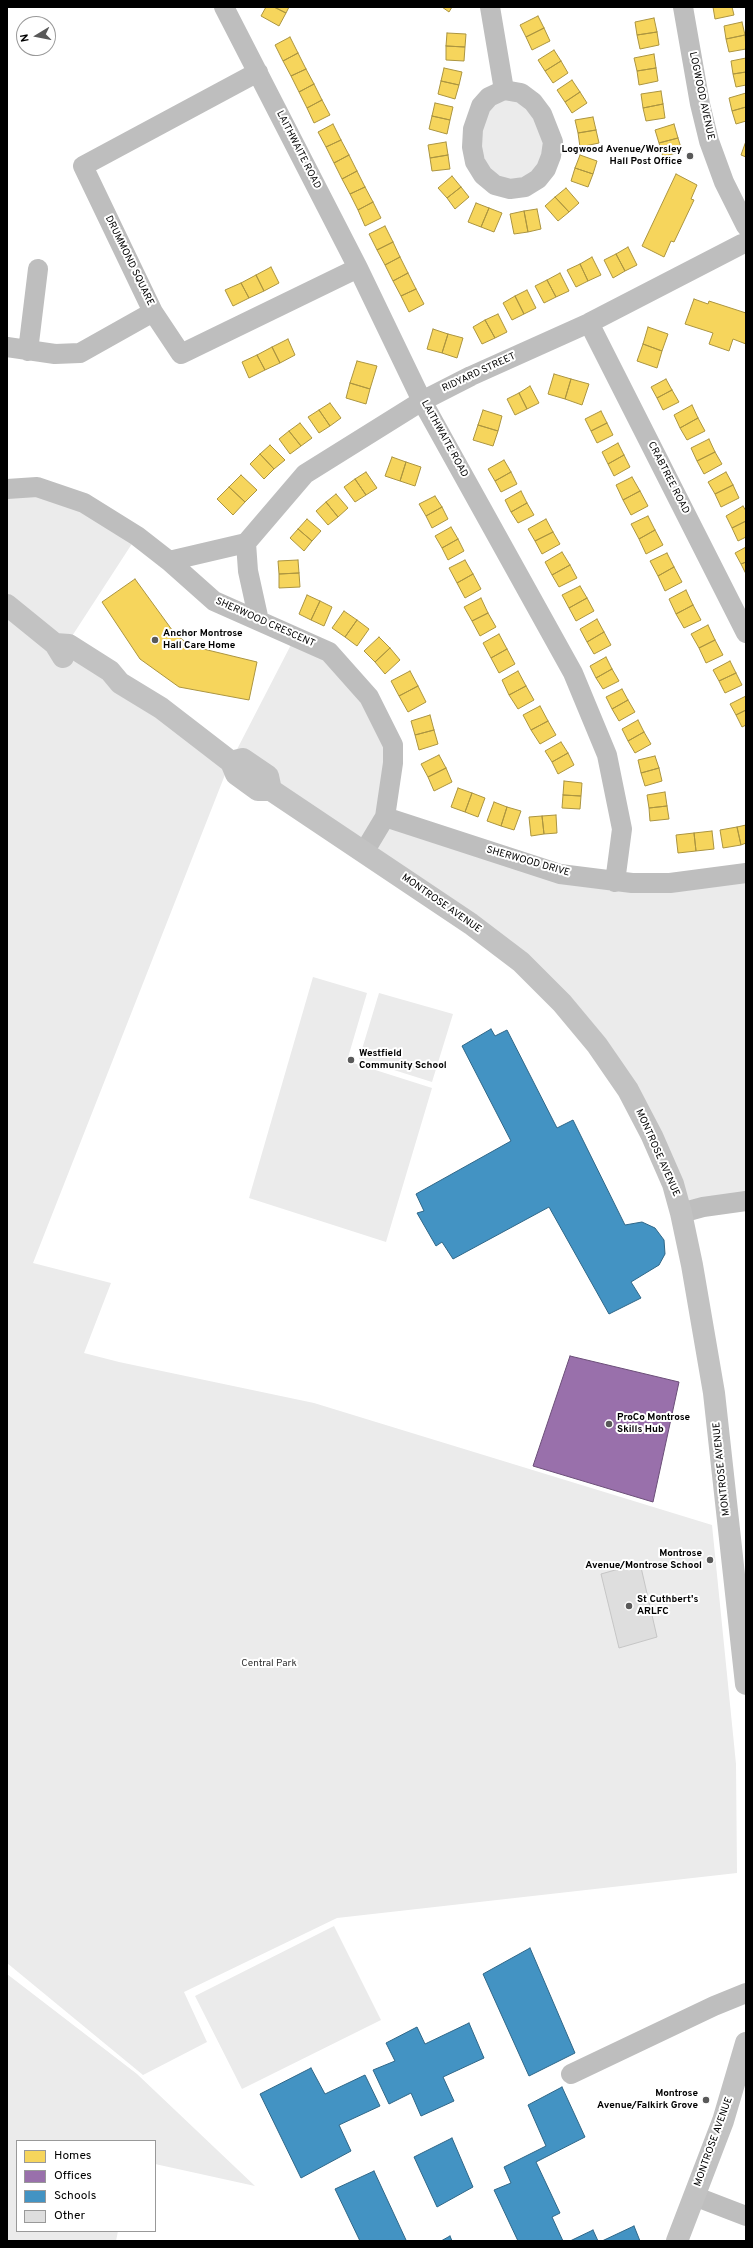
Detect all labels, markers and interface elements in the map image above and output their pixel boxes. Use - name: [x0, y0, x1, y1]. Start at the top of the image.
- north arrow: [16, 16, 56, 56]
- text: N: [18, 33, 33, 43]
- street label: LOGWOOD AVENUE: [686, 51, 716, 141]
- street label: LAITHWAITE ROAD: [273, 109, 323, 191]
- place label: Logwood Avenue/Worsley Hall Post Office: [561, 144, 682, 168]
- marker: Logwood Avenue/Worsley Hall Post Office: [685, 151, 695, 161]
- street label: DRUMMOND SQUARE: [102, 214, 156, 308]
- street label: RIDYARD STREET: [440, 351, 518, 395]
- street label: LAITHWAITE ROAD: [418, 398, 470, 480]
- street label: CRABTREE ROAD: [645, 440, 691, 516]
- street label: SHERWOOD CRESCENT: [213, 596, 317, 650]
- place label: Anchor Montrose Hall Care Home: [163, 628, 243, 652]
- marker: Anchor Montrose Hall Care Home: [150, 635, 160, 645]
- street label: SHERWOOD DRIVE: [485, 844, 571, 880]
- street label: MONTROSE AVENUE: [399, 872, 483, 936]
- place label: Westfield Community School: [359, 1048, 447, 1072]
- marker: Westfield Community School: [346, 1055, 356, 1065]
- street label: MONTROSE AVENUE: [632, 1107, 682, 1199]
- place label: ProCo Montrose Skills Hub: [617, 1412, 690, 1436]
- marker: ProCo Montrose Skills Hub: [604, 1419, 614, 1429]
- street label: MONTROSE AVENUE: [711, 1421, 733, 1517]
- place label: Montrose Avenue/Montrose School: [585, 1548, 702, 1572]
- marker: Montrose Avenue/Montrose School: [705, 1555, 715, 1565]
- place label: St Cuthbert's ARLFC: [637, 1594, 698, 1618]
- marker: St Cuthbert's ARLFC: [624, 1601, 634, 1611]
- park label: Central Park: [241, 1658, 297, 1670]
- place label: Montrose Avenue/Falkirk Grove: [597, 2088, 698, 2112]
- marker: Montrose Avenue/Falkirk Grove: [701, 2095, 711, 2105]
- street label: MONTROSE AVENUE: [692, 2096, 736, 2188]
- legend: [16, 2140, 156, 2232]
- text: Homes: [54, 2148, 91, 2164]
- text: Offices: [54, 2168, 92, 2184]
- text: Schools: [54, 2188, 96, 2204]
- text: Other: [54, 2208, 85, 2224]

